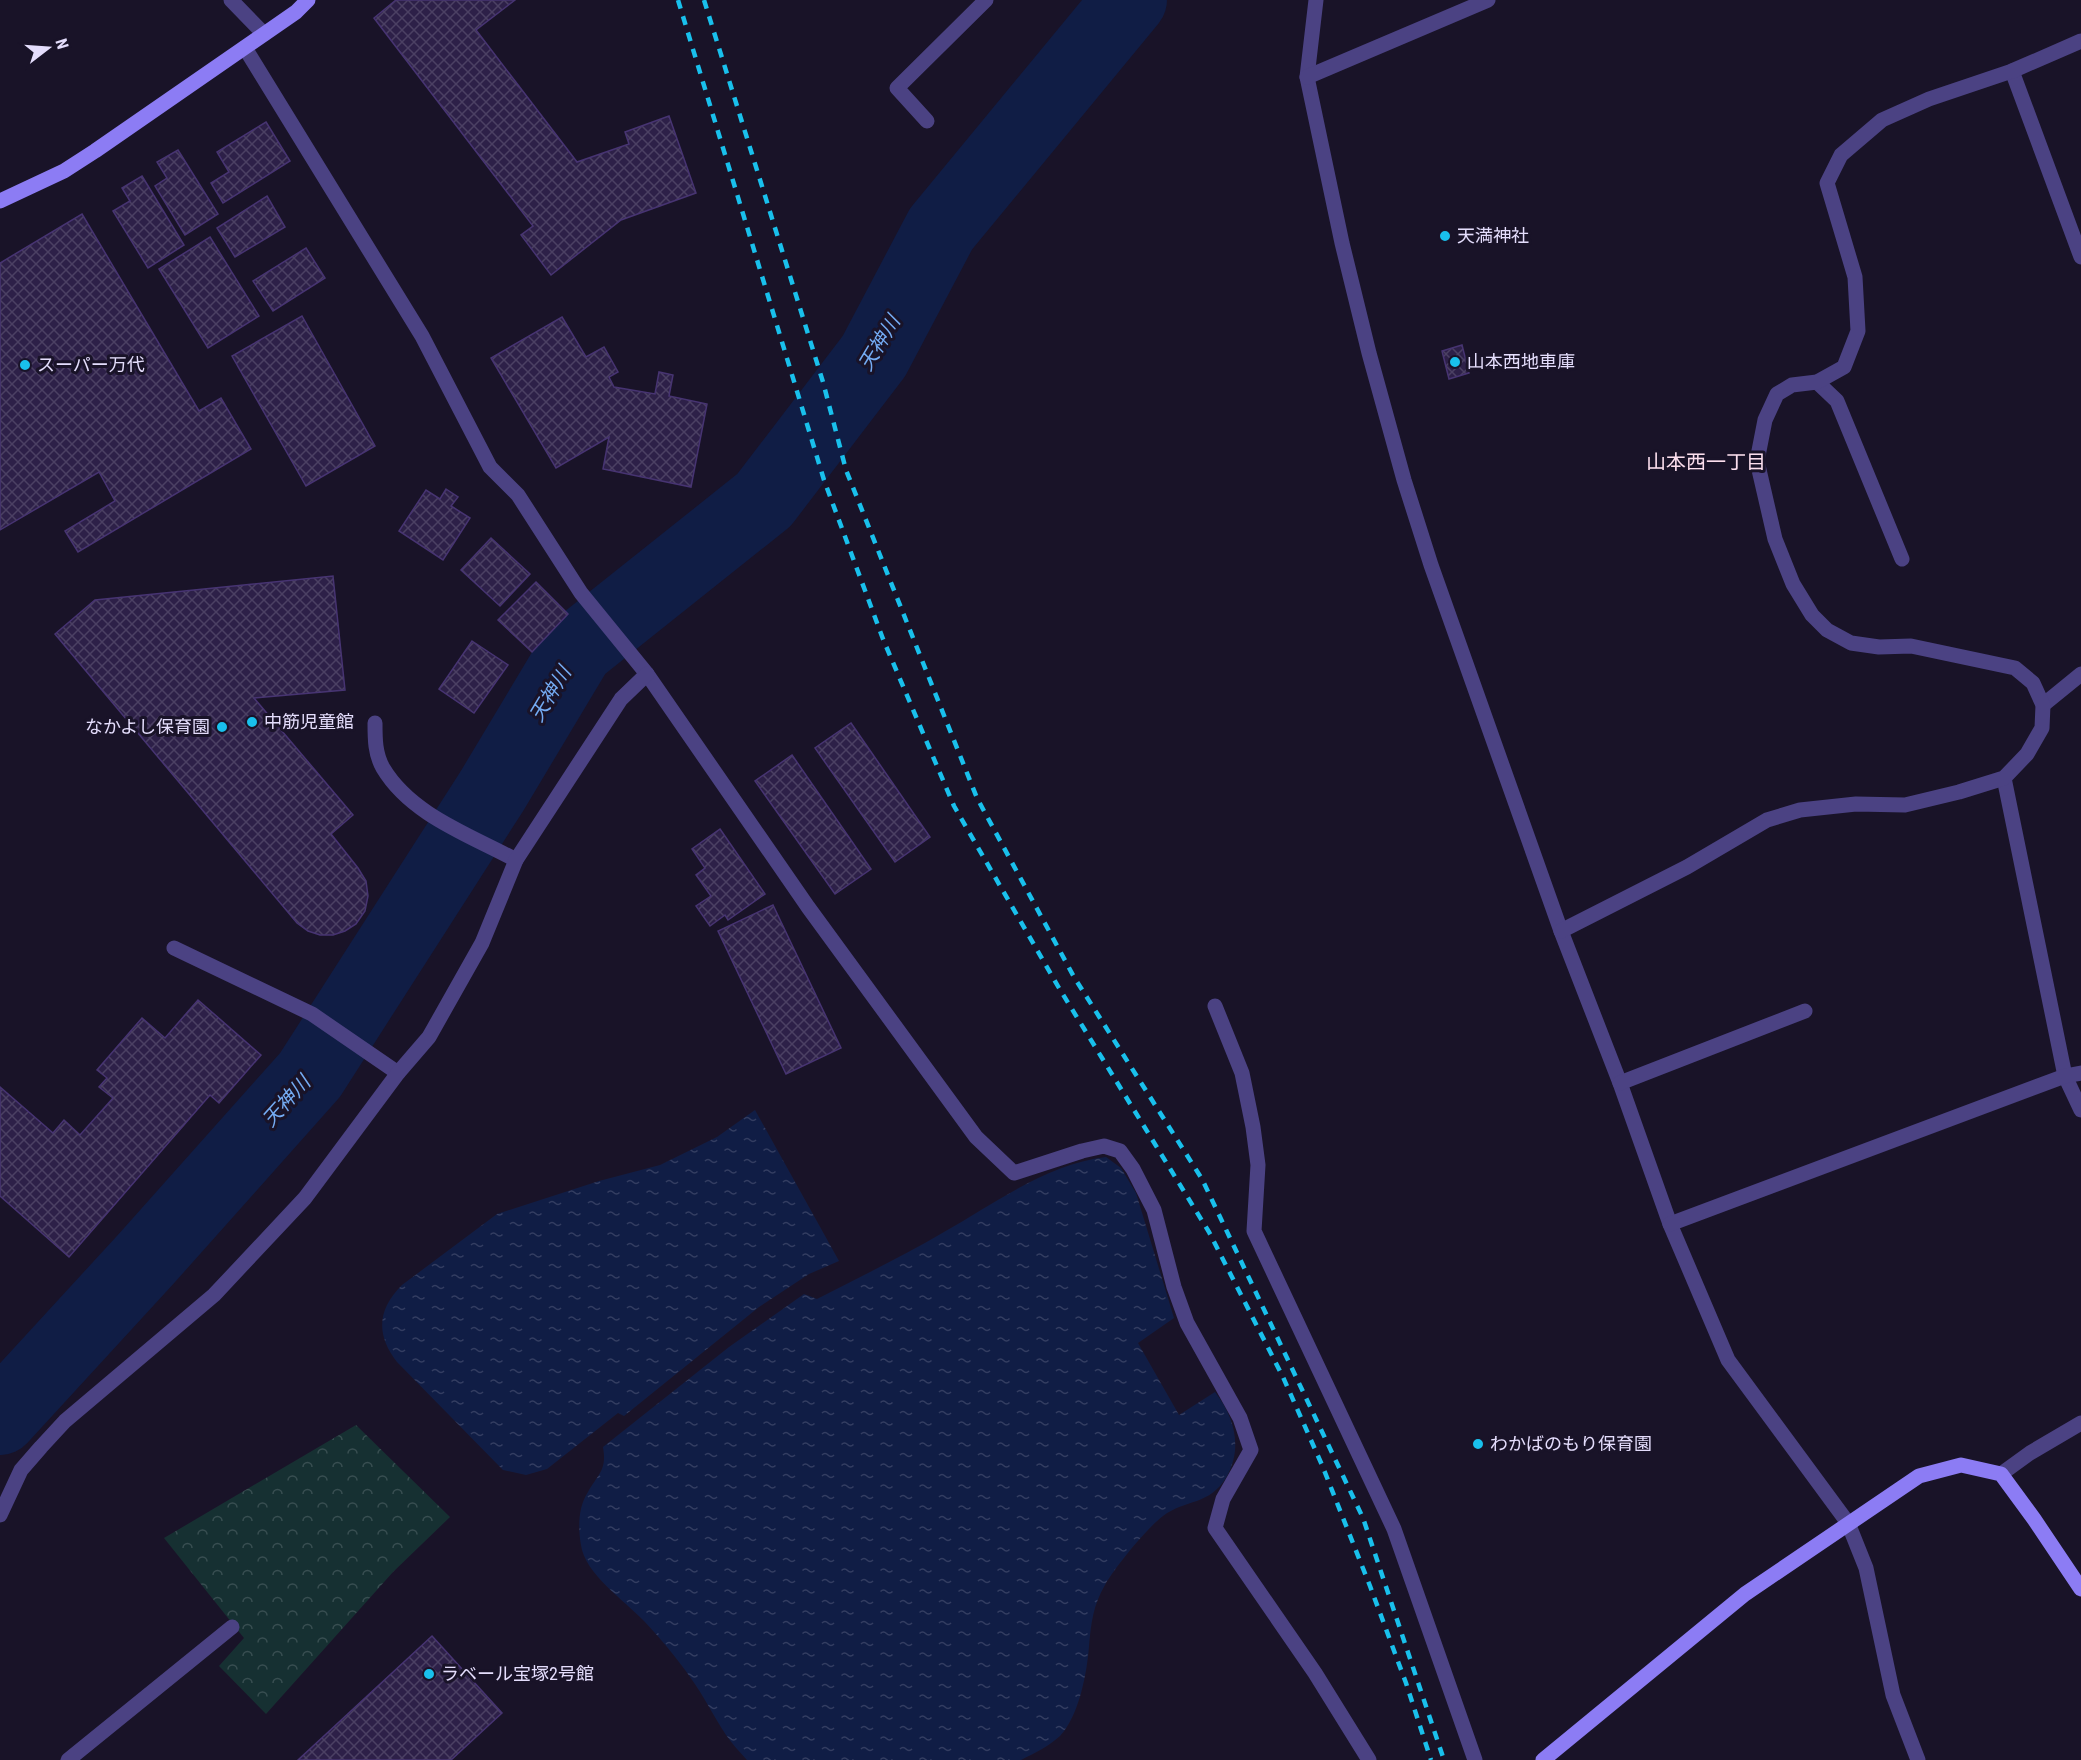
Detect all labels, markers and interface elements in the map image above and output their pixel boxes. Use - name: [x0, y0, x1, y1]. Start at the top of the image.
- north arrow: [18, 18, 78, 78]
- text: N: [51, 36, 72, 51]
- place label: 天満神社: [1457, 225, 1529, 246]
- marker: 天満神社: [1438, 229, 1452, 243]
- water label: 天神川: [853, 309, 906, 375]
- place label: 山本西地車庫: [1467, 351, 1575, 372]
- place label: スーパー万代: [37, 354, 145, 375]
- marker: 山本西地車庫: [1448, 355, 1462, 369]
- marker: スーパー万代: [18, 358, 32, 372]
- district label: 山本西一丁目: [1646, 450, 1766, 474]
- water label: 天神川: [524, 660, 577, 726]
- place label: 中筋児童館: [264, 711, 354, 732]
- marker: 中筋児童館: [245, 715, 259, 729]
- place label: なかよし保育園: [85, 716, 210, 737]
- marker: なかよし保育園: [215, 720, 229, 734]
- water label: 天神川: [257, 1069, 316, 1131]
- place label: わかばのもり保育園: [1490, 1433, 1652, 1454]
- marker: わかばのもり保育園: [1471, 1437, 1485, 1451]
- place label: ラベール宝塚2号館: [441, 1663, 594, 1684]
- marker: ラベール宝塚2号館: [422, 1667, 436, 1681]

